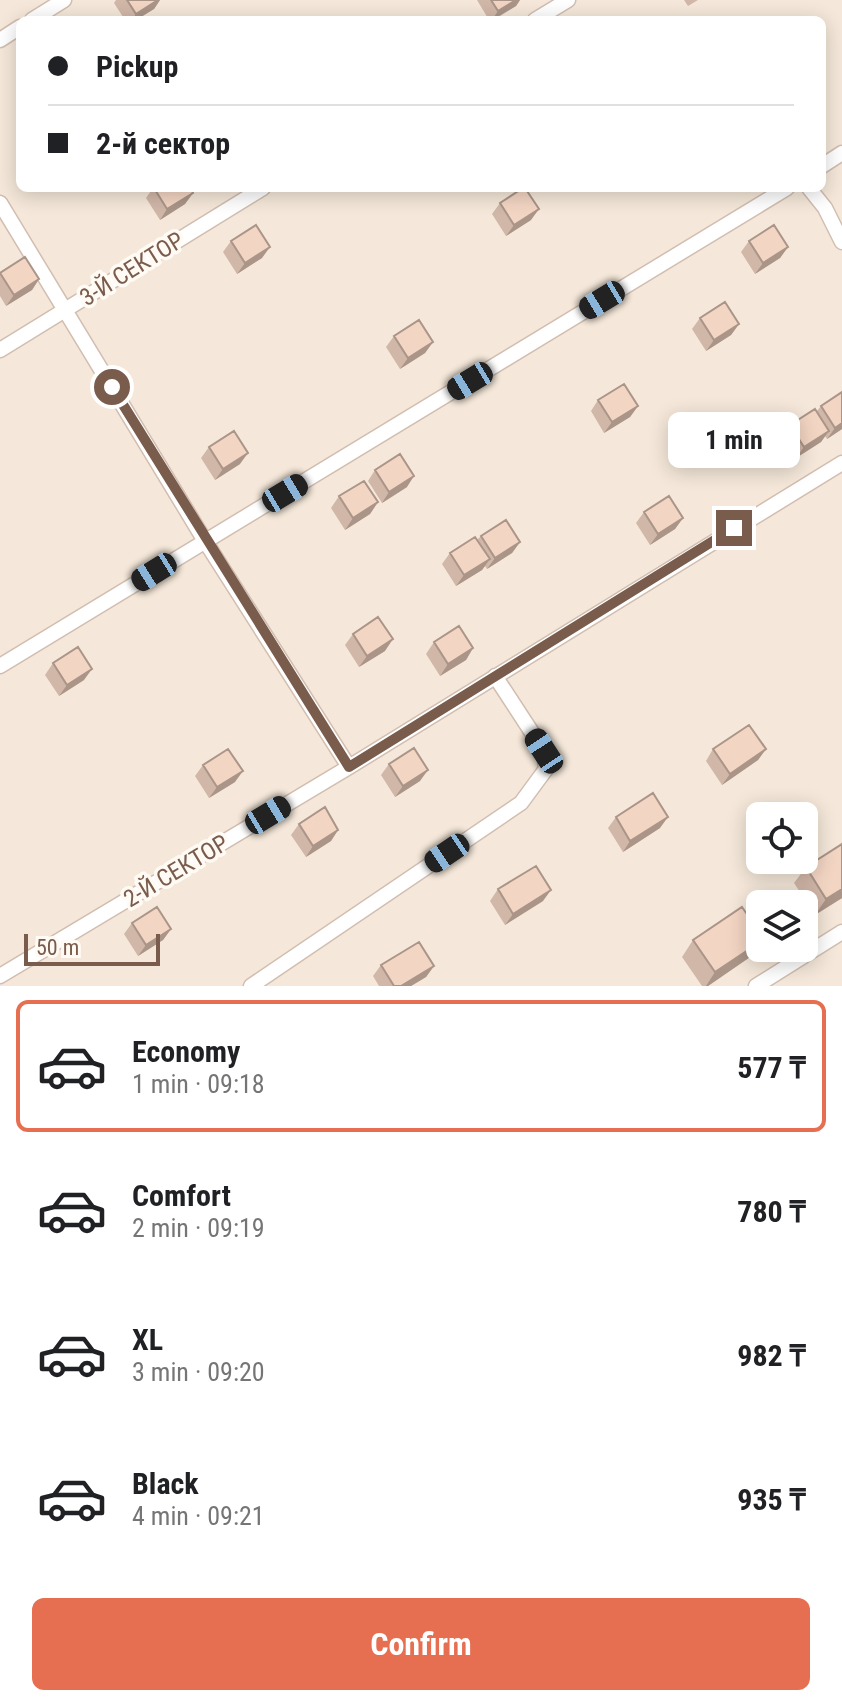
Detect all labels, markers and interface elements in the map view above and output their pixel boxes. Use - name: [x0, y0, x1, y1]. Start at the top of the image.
- text: Pickup: [96, 49, 178, 84]
- text: 2-й сектор: [96, 126, 230, 161]
- street label: 3-Й СЕКТОР: [75, 226, 189, 312]
- car: [575, 277, 629, 323]
- car: [443, 358, 497, 404]
- route start: [94, 369, 130, 405]
- callout: 1 min: [668, 412, 800, 468]
- text: 1 min: [705, 425, 763, 455]
- car: [258, 470, 312, 516]
- route end: [716, 510, 752, 546]
- car: [127, 549, 181, 595]
- car: [521, 724, 567, 778]
- car: [241, 792, 295, 838]
- map controls: [746, 802, 818, 962]
- button: locate: [746, 802, 818, 874]
- street label: 2-Й СЕКТОР: [119, 829, 233, 913]
- car: [420, 830, 474, 876]
- button: layers: [746, 890, 818, 962]
- scale bar: [24, 930, 160, 966]
- text: 50 m: [36, 935, 79, 960]
- icon: car: [36, 1030, 108, 1102]
- text: Economy: [132, 1034, 240, 1069]
- text: 577 ₸: [737, 1050, 806, 1085]
- text: 1 min · 09:18: [132, 1069, 265, 1099]
- icon: car: [36, 1174, 108, 1246]
- text: Comfort: [132, 1178, 231, 1213]
- text: 780 ₸: [737, 1194, 806, 1229]
- text: 2 min · 09:19: [132, 1213, 265, 1243]
- icon: car: [36, 1318, 108, 1390]
- text: XL: [132, 1322, 163, 1357]
- text: 982 ₸: [737, 1338, 806, 1373]
- text: 3 min · 09:20: [132, 1357, 265, 1387]
- icon: car: [36, 1462, 108, 1534]
- text: Black: [132, 1466, 199, 1501]
- text: 935 ₸: [737, 1482, 806, 1517]
- text: 4 min · 09:21: [132, 1501, 265, 1531]
- button: Confirm: [32, 1598, 810, 1690]

